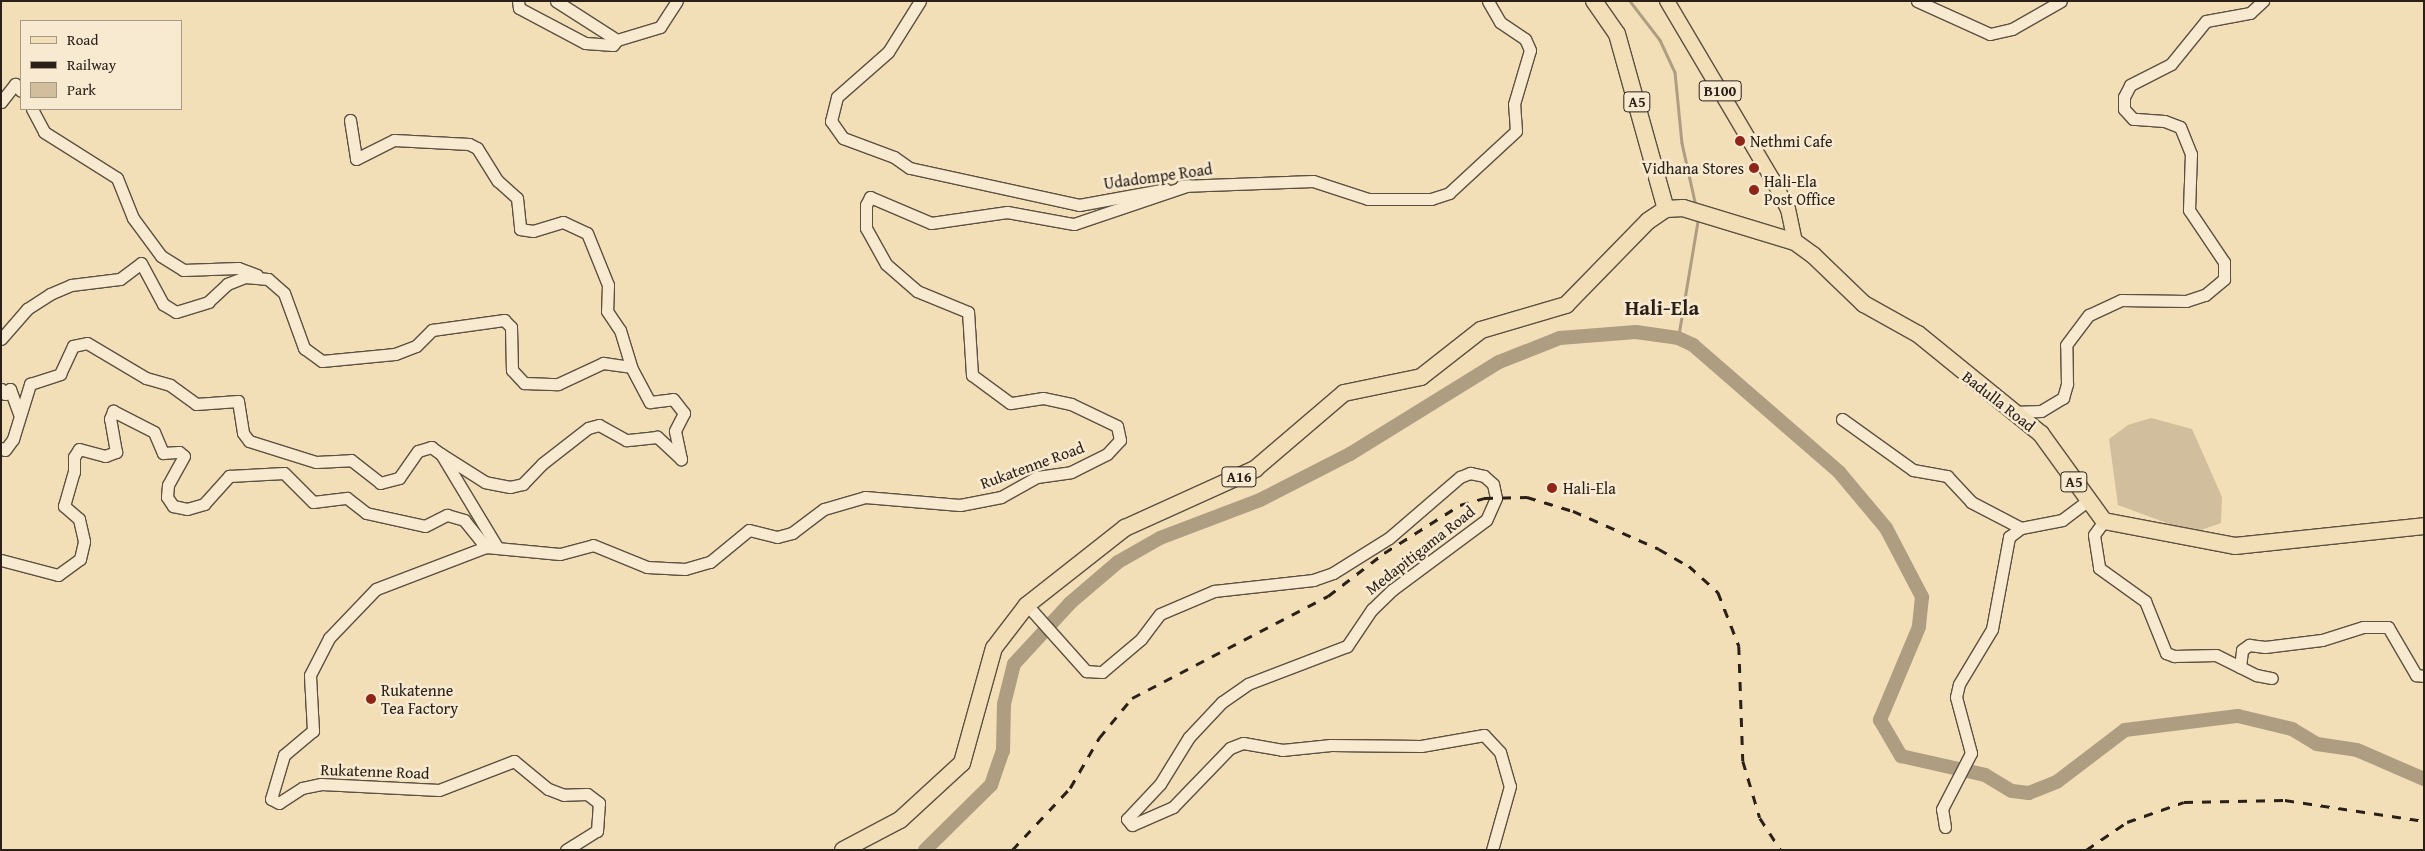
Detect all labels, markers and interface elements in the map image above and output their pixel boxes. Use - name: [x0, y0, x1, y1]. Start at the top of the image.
- legend: [20, 20, 182, 110]
- text: Road: [67, 29, 98, 50]
- text: Railway: [67, 54, 116, 75]
- road number: B100: [1698, 78, 1742, 104]
- text: Park: [67, 79, 96, 100]
- road number: A5: [1623, 90, 1651, 114]
- place label: Nethmi Cafe: [1750, 131, 1833, 151]
- marker: Nethmi Cafe: [1734, 135, 1746, 147]
- place label: Vidhana Stores: [1642, 158, 1744, 178]
- street label: Udadompe Road: [1102, 159, 1214, 193]
- marker: Vidhana Stores: [1748, 162, 1760, 174]
- place label: Hali-Ela Post Office: [1764, 171, 1835, 209]
- marker: Hali-Ela Post Office: [1748, 184, 1760, 196]
- district label: Hali-Ela: [1625, 295, 1699, 321]
- street label: Badulla Road: [1959, 367, 2039, 435]
- street label: Rukatenne Road: [977, 437, 1087, 493]
- road number: A16: [1220, 464, 1258, 490]
- road number: A5: [2060, 470, 2088, 494]
- place label: Hali-Ela: [1563, 478, 1616, 498]
- marker: Hali-Ela: [1545, 481, 1559, 495]
- street label: Medapitigama Road: [1362, 501, 1478, 599]
- place label: Rukatenne Tea Factory: [381, 680, 458, 718]
- marker: Rukatenne Tea Factory: [365, 693, 377, 705]
- street label: Rukatenne Road: [320, 760, 430, 782]

